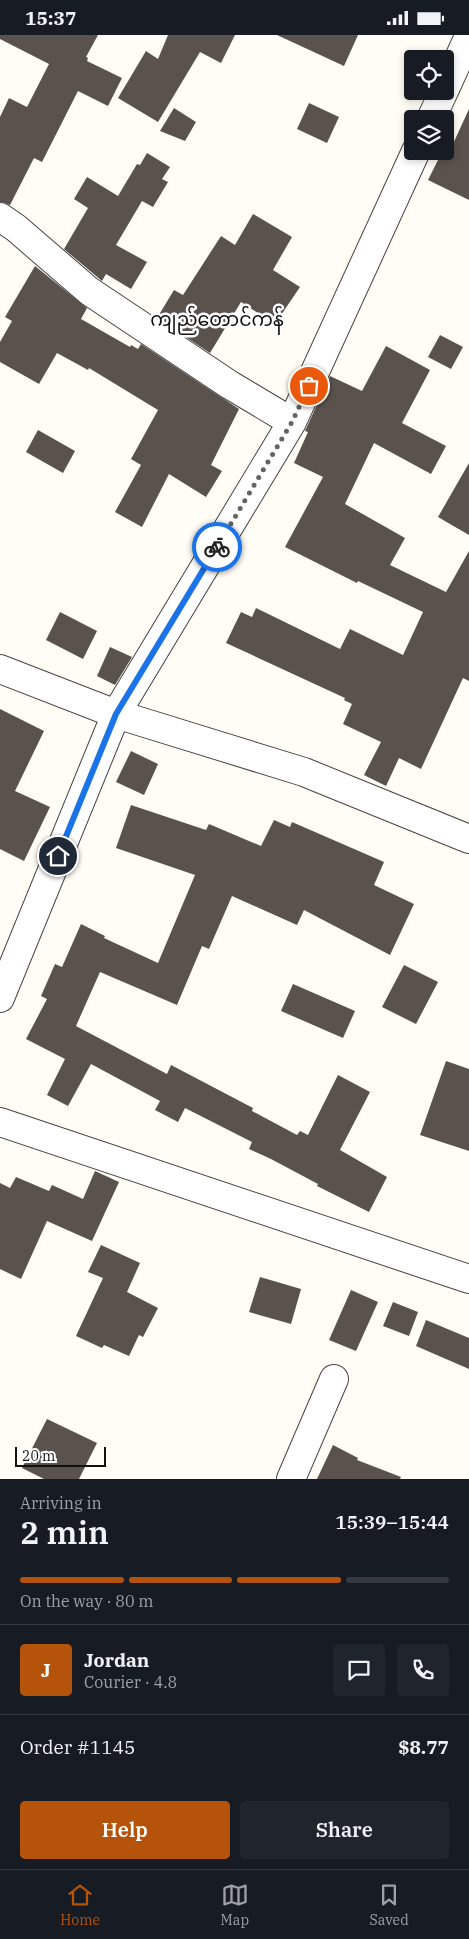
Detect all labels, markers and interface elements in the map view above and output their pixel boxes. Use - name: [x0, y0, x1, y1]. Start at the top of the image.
- text: 15:37: [25, 6, 76, 30]
- map controls: [404, 50, 454, 160]
- button: locate: [404, 50, 454, 100]
- button: layers: [404, 110, 454, 160]
- district label: ကျည်တောင်ကန်: [150, 305, 284, 335]
- pin: [288, 365, 330, 407]
- icon: bag: [295, 372, 323, 400]
- courier: [192, 522, 242, 572]
- icon: bike: [203, 533, 231, 561]
- pin: [37, 835, 79, 877]
- icon: home: [44, 842, 72, 870]
- scale bar: [15, 1444, 106, 1467]
- text: 20 m: [22, 1447, 55, 1465]
- text: Arriving in: [20, 1493, 102, 1513]
- text: 15:39–15:44: [335, 1510, 449, 1534]
- text: 2 min: [20, 1511, 109, 1553]
- text: On the way · 80 m: [20, 1591, 154, 1611]
- button: chat: [333, 1644, 385, 1696]
- button: phone: [397, 1644, 449, 1696]
- text: Jordan: [84, 1648, 149, 1672]
- text: J: [41, 1658, 51, 1682]
- text: Courier · 4.8: [84, 1672, 177, 1692]
- text: Order #1145: [20, 1735, 135, 1759]
- text: $8.77: [398, 1735, 449, 1759]
- button: Help: [20, 1801, 230, 1859]
- button: Share: [240, 1801, 449, 1859]
- tab: Home: [60, 1881, 100, 1929]
- tab: Map: [221, 1881, 249, 1929]
- tab: Saved: [370, 1881, 409, 1929]

